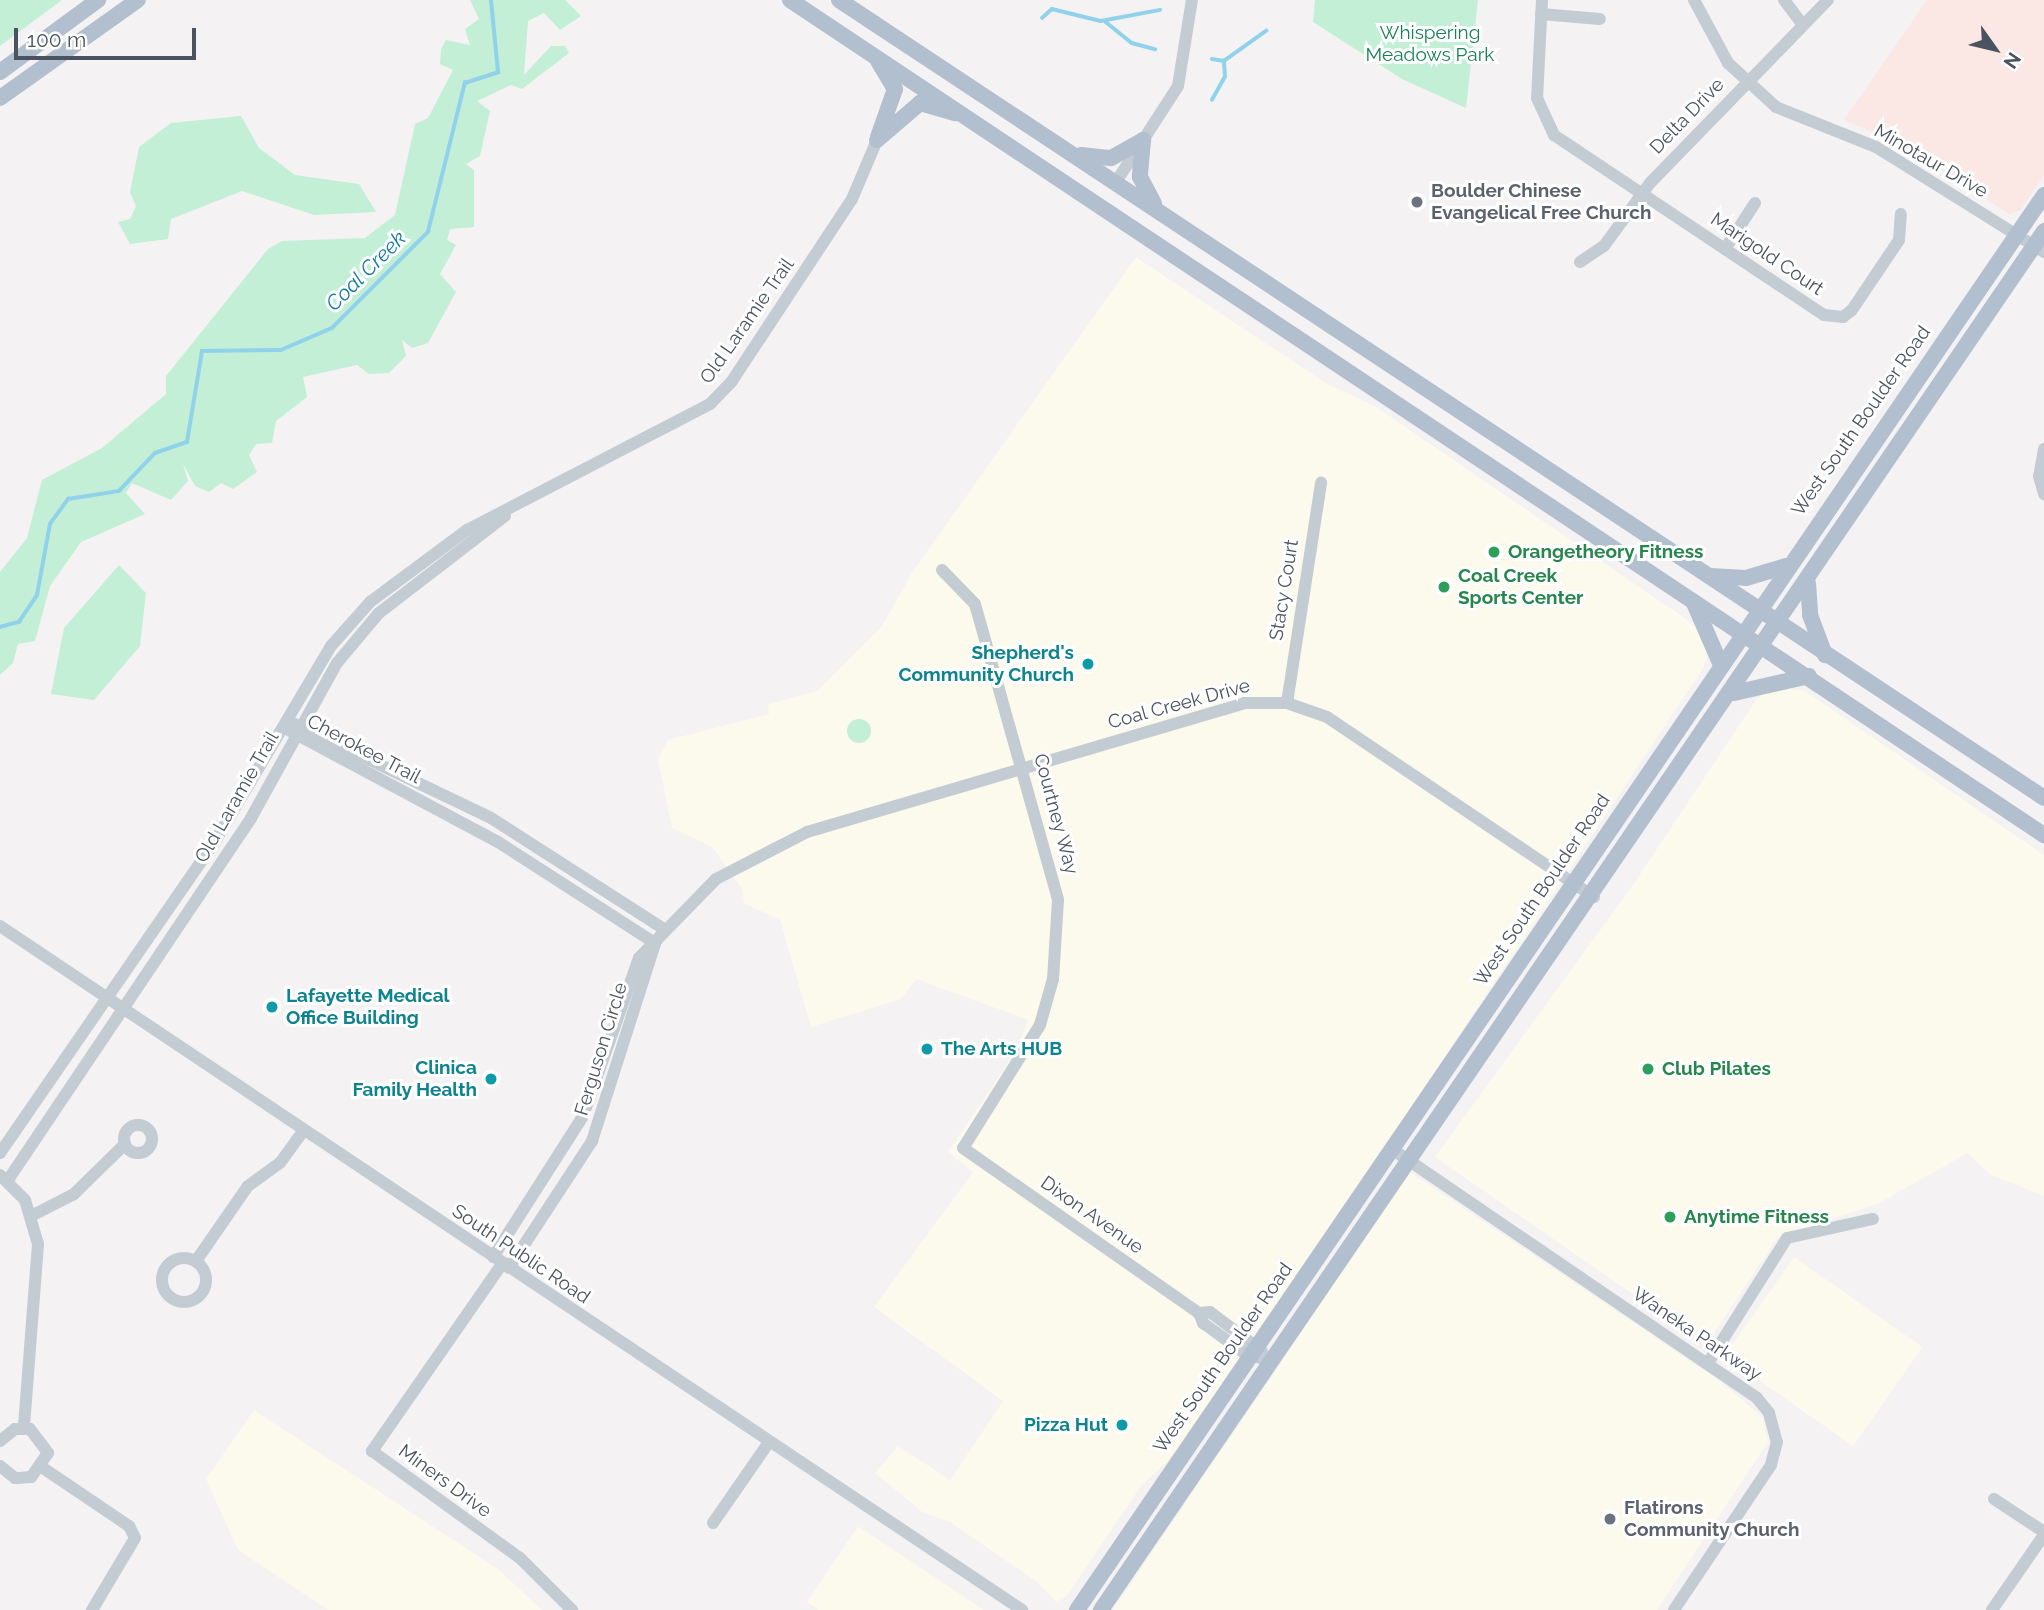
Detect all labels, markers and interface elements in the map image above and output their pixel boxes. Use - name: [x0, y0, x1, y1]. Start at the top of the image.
- scale bar: [18, 14, 200, 58]
- north arrow: [1960, 14, 2030, 84]
- park label: Whispering Meadows Park: [1366, 22, 1494, 66]
- text: 100 m: [27, 27, 86, 52]
- text: N: [1999, 49, 2026, 73]
- street label: Delta Drive: [1645, 73, 1729, 159]
- street label: Minotaur Drive: [1870, 119, 1992, 203]
- place label: Boulder Chinese Evangelical Free Church: [1431, 180, 1652, 224]
- marker: Boulder Chinese Evangelical Free Church: [1409, 194, 1425, 210]
- street label: Marigold Court: [1706, 208, 1828, 300]
- water label: Coal Creek: [320, 225, 412, 317]
- street label: Old Laramie Trail: [695, 254, 799, 388]
- street label: West South Boulder Road: [1787, 321, 1935, 521]
- street label: Stacy Court: [1265, 538, 1303, 642]
- place label: Orangetheory Fitness: [1508, 541, 1704, 563]
- marker: Orangetheory Fitness: [1486, 544, 1502, 560]
- place label: Coal Creek Sports Center: [1458, 565, 1583, 609]
- marker: Coal Creek Sports Center: [1436, 579, 1452, 595]
- place label: Shepherd's Community Church: [898, 642, 1074, 686]
- marker: Shepherd's Community Church: [1080, 656, 1096, 672]
- street label: Coal Creek Drive: [1105, 674, 1253, 734]
- street label: Cherokee Trail: [303, 709, 425, 789]
- street label: Old Laramie Trail: [190, 727, 284, 867]
- street label: Courtney Way: [1029, 751, 1083, 877]
- street label: West South Boulder Road: [1469, 790, 1615, 990]
- street label: Ferguson Circle: [570, 980, 632, 1118]
- place label: Lafayette Medical Office Building: [286, 985, 450, 1029]
- marker: Lafayette Medical Office Building: [264, 999, 280, 1015]
- place label: The Arts HUB: [941, 1038, 1063, 1060]
- marker: The Arts HUB: [919, 1041, 935, 1057]
- place label: Clinica Family Health: [352, 1057, 477, 1101]
- place label: Club Pilates: [1662, 1058, 1771, 1080]
- marker: Club Pilates: [1640, 1061, 1656, 1077]
- marker: Clinica Family Health: [483, 1071, 499, 1087]
- street label: Dixon Avenue: [1036, 1171, 1148, 1259]
- street label: South Public Road: [448, 1199, 594, 1309]
- place label: Anytime Fitness: [1684, 1206, 1829, 1228]
- marker: Anytime Fitness: [1662, 1209, 1678, 1225]
- street label: West South Boulder Road: [1149, 1258, 1297, 1458]
- street label: Waneka Parkway: [1628, 1282, 1766, 1386]
- place label: Pizza Hut: [1024, 1414, 1108, 1436]
- marker: Pizza Hut: [1114, 1417, 1130, 1433]
- street label: Miners Drive: [394, 1440, 496, 1522]
- place label: Flatirons Community Church: [1624, 1497, 1800, 1541]
- marker: Flatirons Community Church: [1602, 1511, 1618, 1527]

